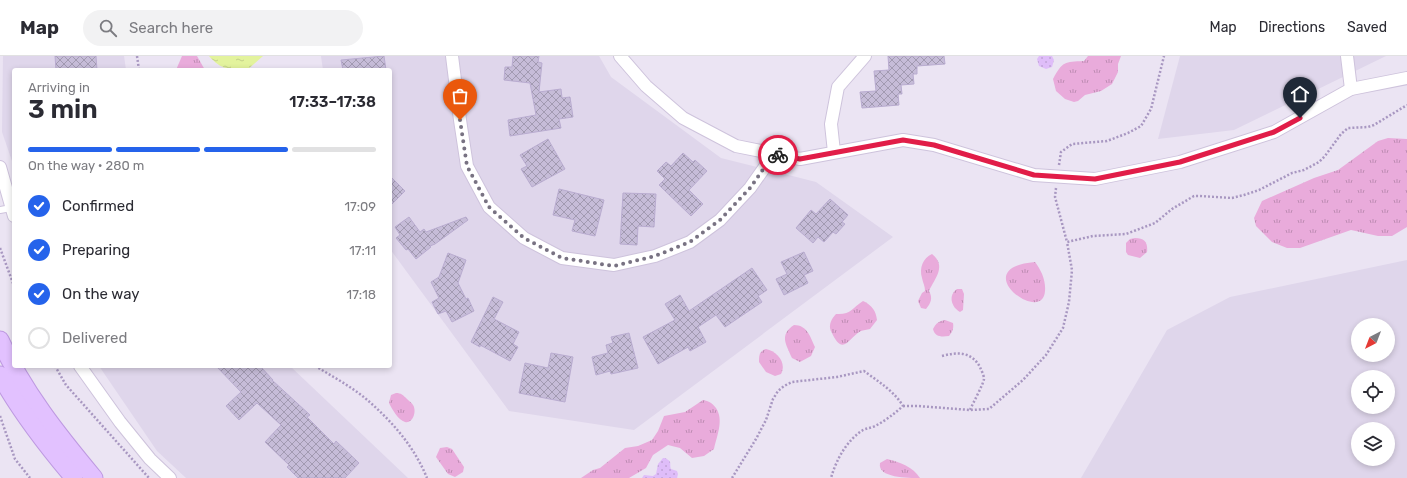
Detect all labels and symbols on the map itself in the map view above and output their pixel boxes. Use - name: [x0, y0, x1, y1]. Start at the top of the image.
- pin: [1283, 77, 1317, 118]
- pin: [443, 79, 477, 120]
- courier: [758, 135, 798, 175]
- north arrow: [1351, 318, 1395, 362]

